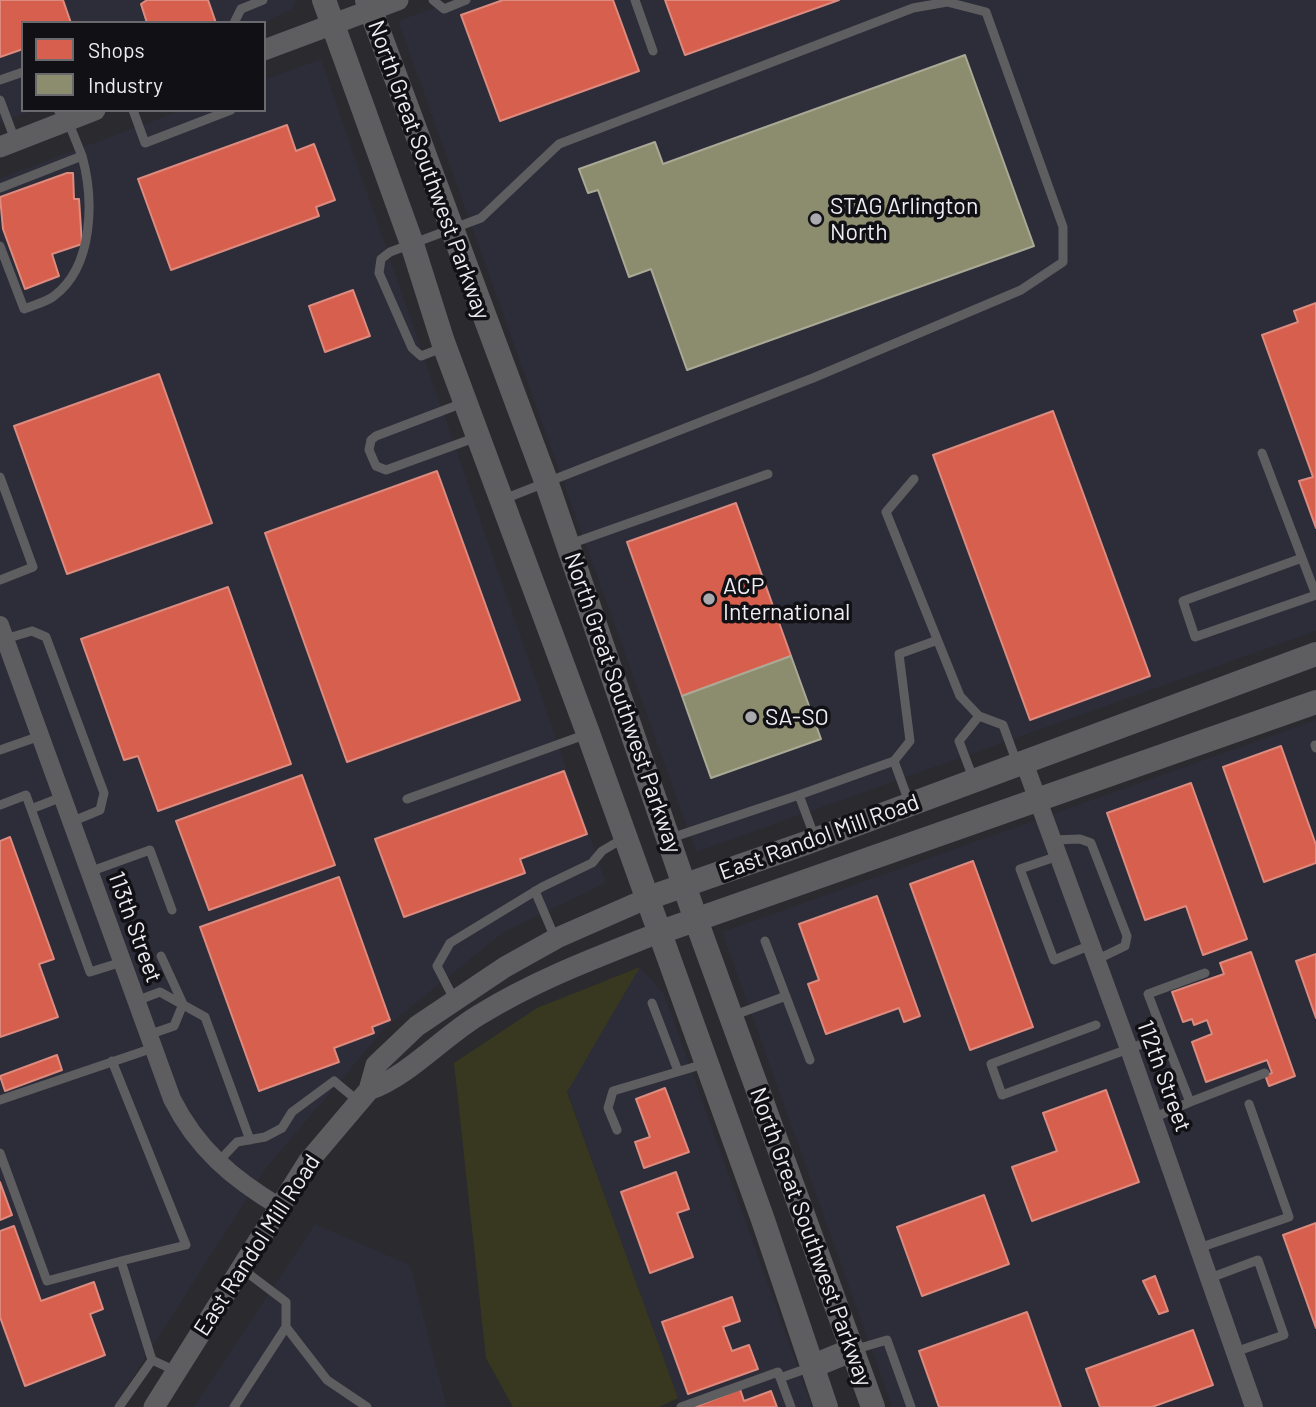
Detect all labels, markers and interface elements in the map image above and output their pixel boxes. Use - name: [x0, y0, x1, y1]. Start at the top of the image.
- street label: North Great Southwest Parkway: [362, 17, 496, 323]
- legend: [21, 21, 266, 112]
- text: Shops: [88, 37, 145, 62]
- text: Industry: [88, 72, 163, 97]
- place label: STAG Arlington North: [830, 192, 978, 246]
- marker: STAG Arlington North: [808, 211, 824, 227]
- street label: North Great Southwest Parkway: [558, 549, 688, 857]
- place label: ACP International: [723, 572, 850, 626]
- marker: ACP International: [701, 591, 717, 607]
- place label: SA-SO: [765, 703, 829, 731]
- marker: SA-SO: [743, 709, 759, 725]
- street label: East Randol Mill Road: [715, 788, 923, 886]
- street label: 113th Street: [102, 868, 168, 986]
- street label: 112th Street: [1131, 1016, 1197, 1136]
- street label: North Great Southwest Parkway: [744, 1084, 878, 1390]
- street label: East Randol Mill Road: [188, 1149, 326, 1341]

